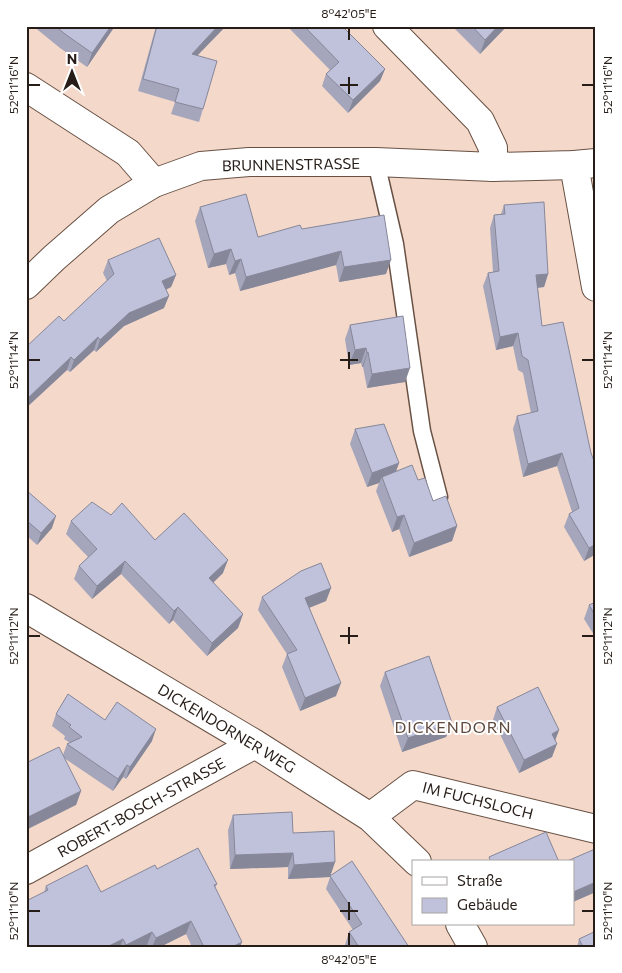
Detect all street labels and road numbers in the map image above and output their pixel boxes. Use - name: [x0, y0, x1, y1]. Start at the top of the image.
- street label: BRUNNENSTRASSE: [222, 154, 360, 174]
- street label: DICKENDORNER WEG: [155, 680, 299, 776]
- street label: ROBERT-BOSCH-STRASSE: [54, 753, 228, 861]
- street label: IM FUCHSLOCH: [421, 778, 535, 822]

